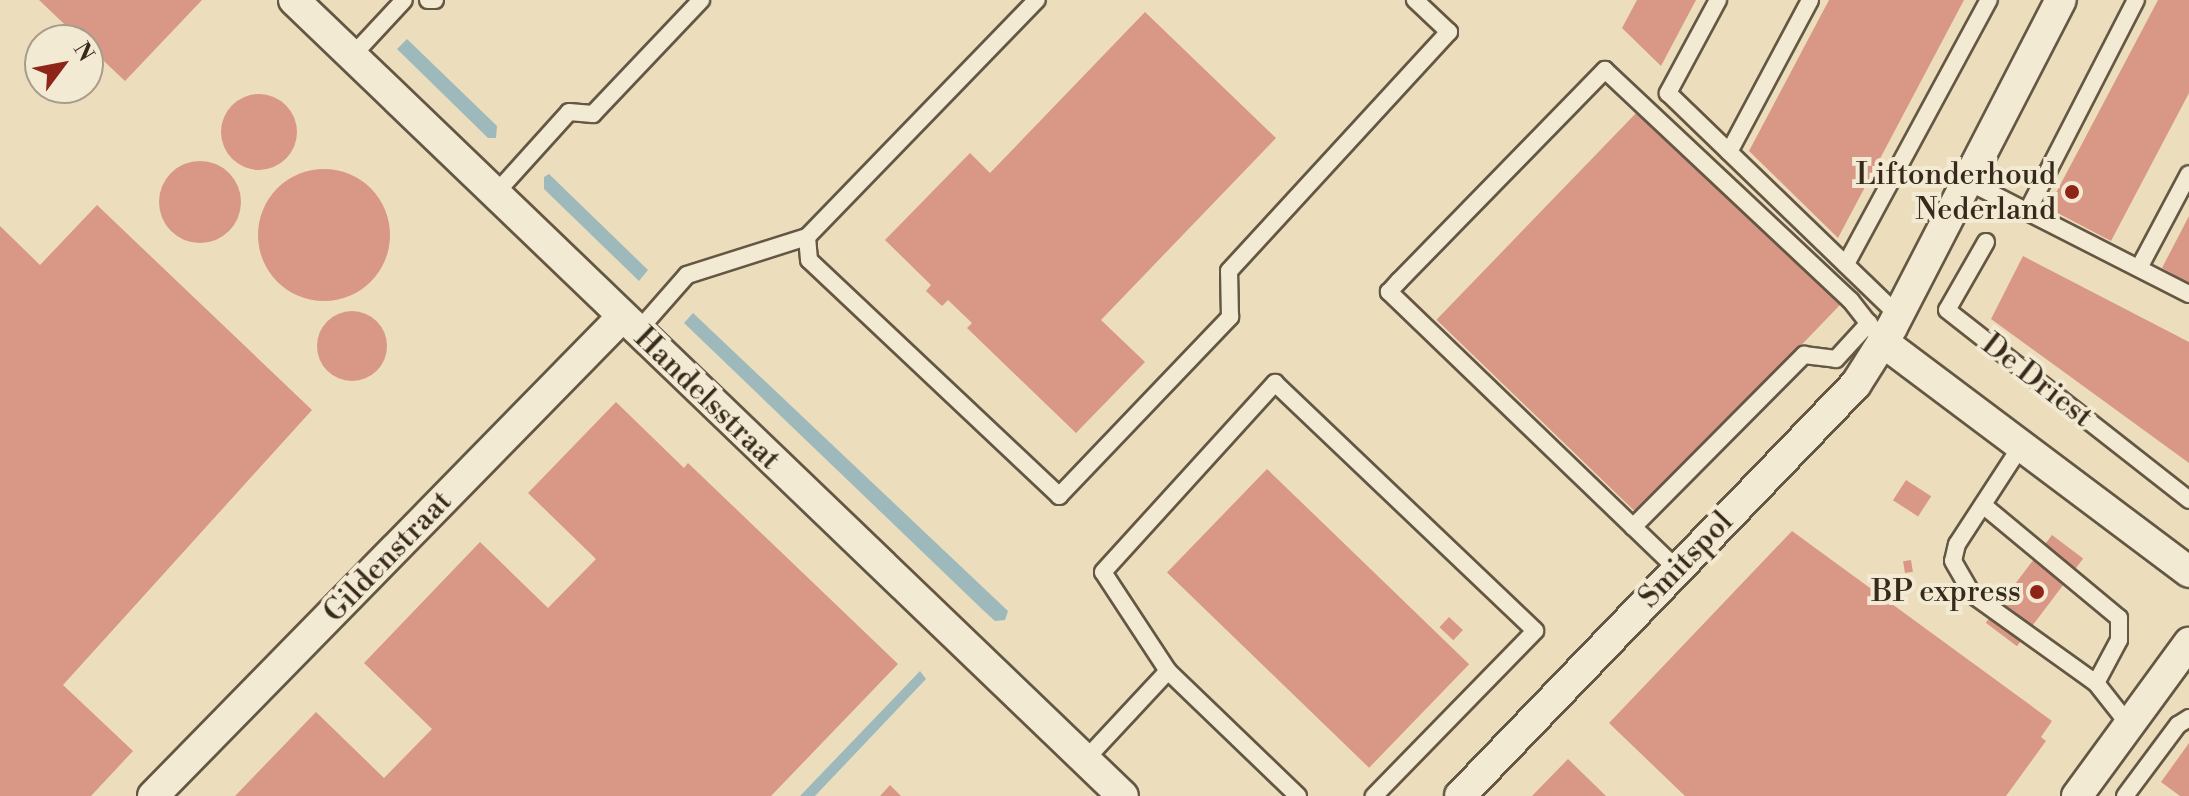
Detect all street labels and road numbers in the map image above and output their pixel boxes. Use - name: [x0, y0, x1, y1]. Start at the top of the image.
- street label: Handelsstraat: [626, 320, 788, 478]
- street label: De Driest: [1974, 327, 2100, 435]
- street label: Gildenstraat: [316, 484, 460, 630]
- street label: Smitspol: [1631, 504, 1741, 616]

